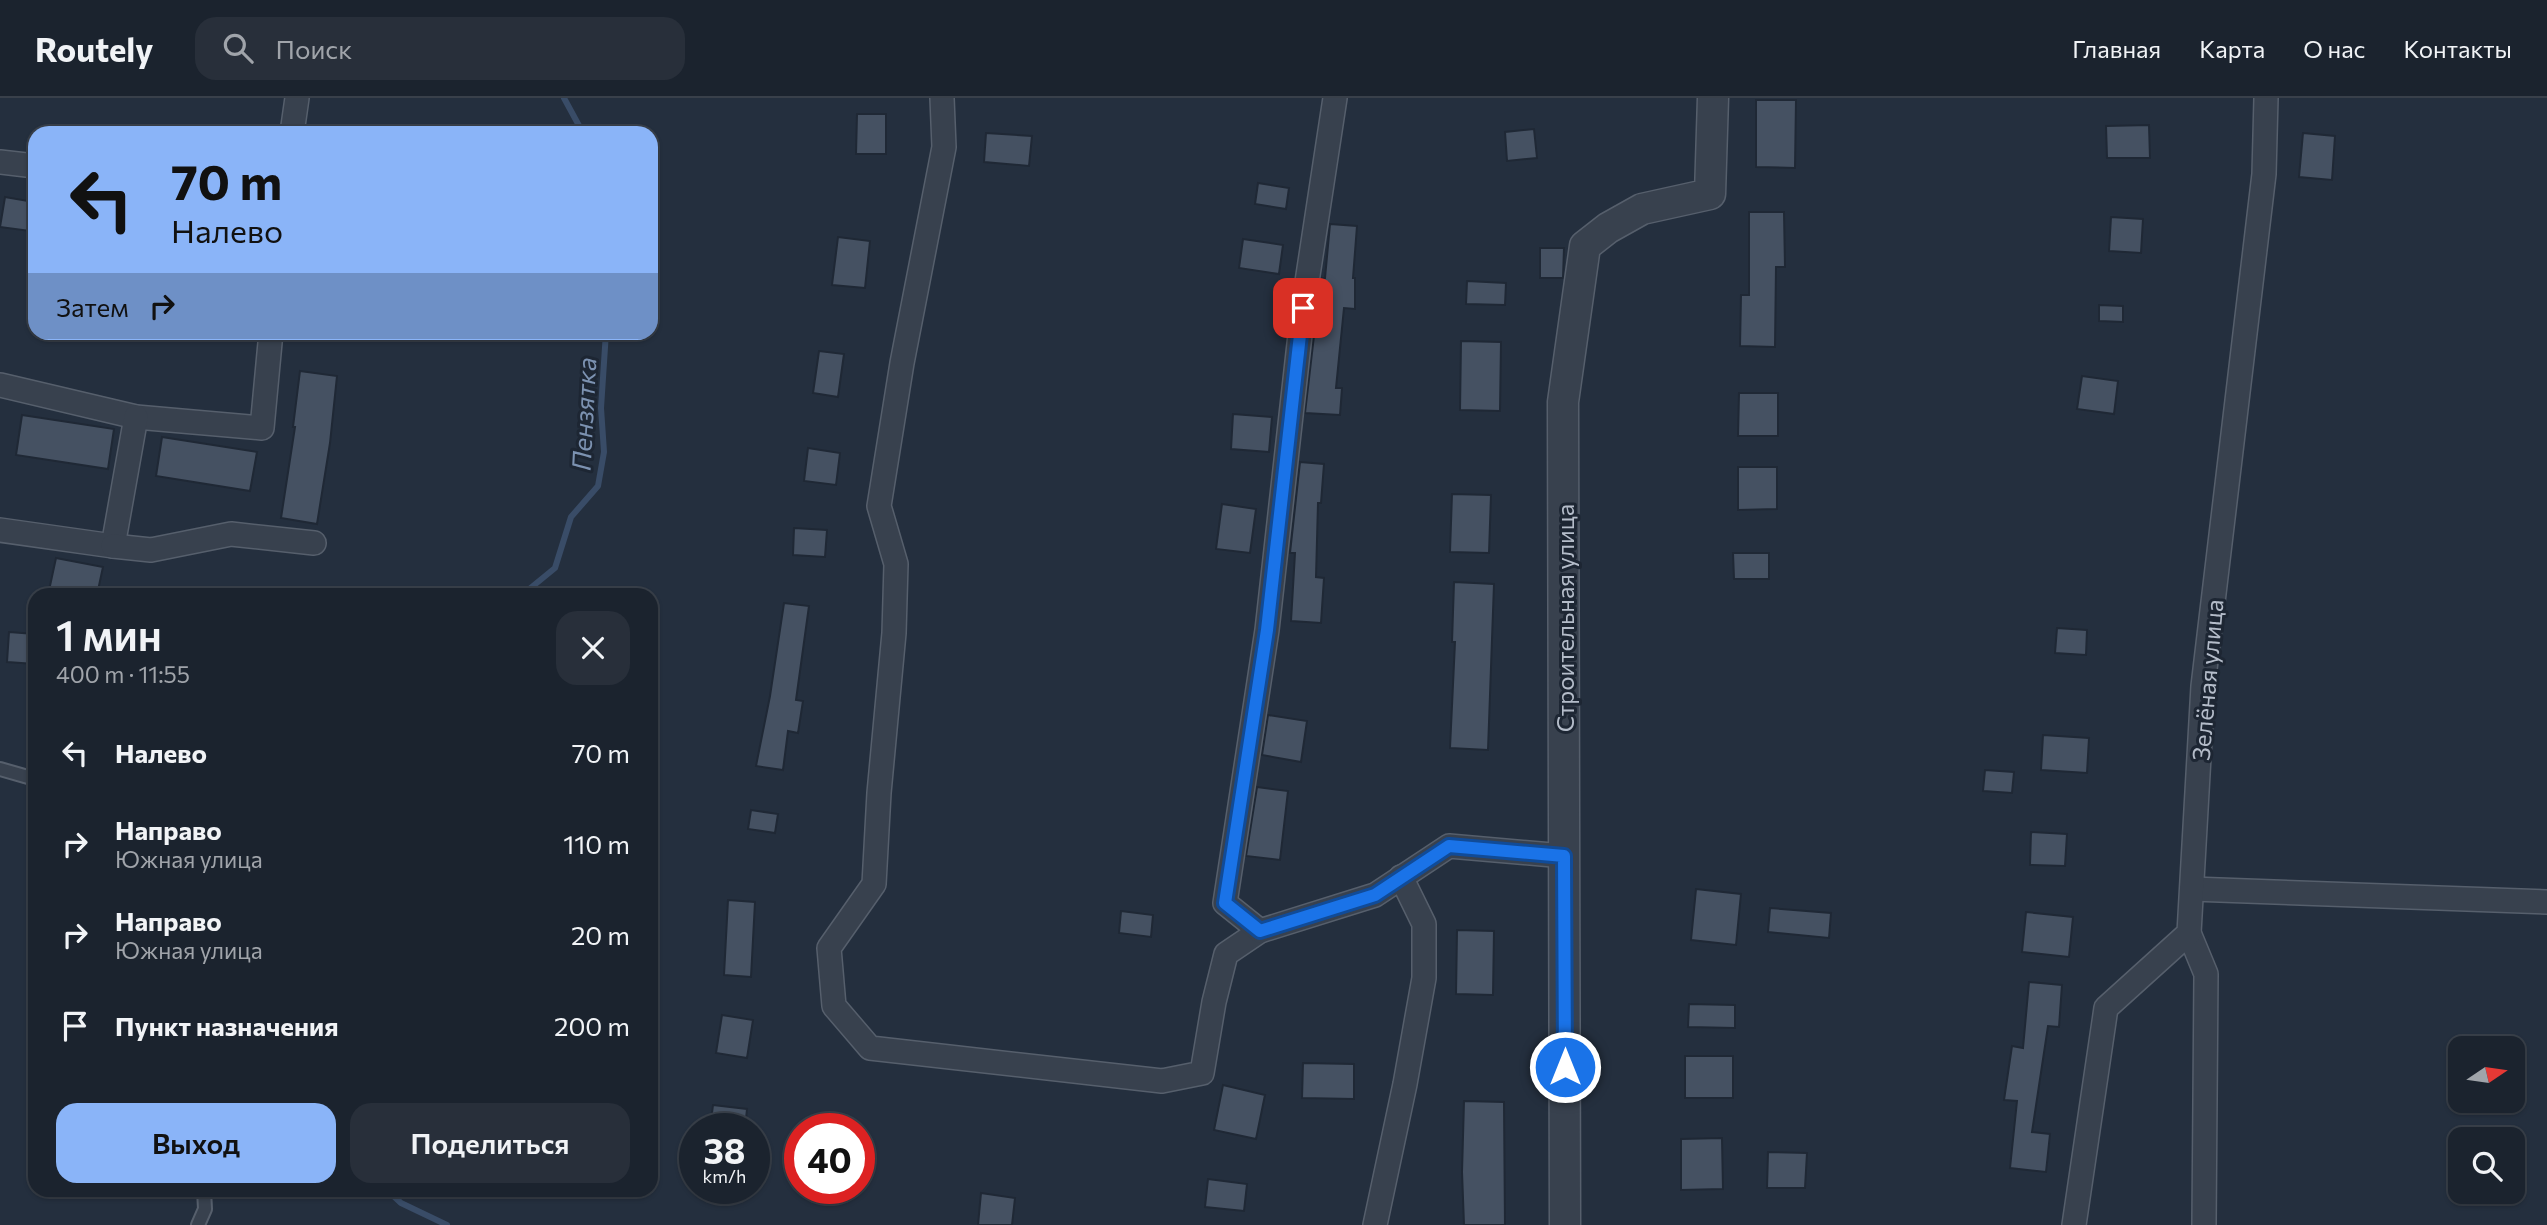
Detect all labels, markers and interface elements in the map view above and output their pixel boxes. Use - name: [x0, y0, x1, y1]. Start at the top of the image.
- search box: [195, 17, 685, 80]
- text: Routely: [35, 28, 153, 69]
- icon: search: [219, 29, 257, 67]
- text: Поиск: [275, 33, 352, 64]
- text: Главная: [2072, 34, 2161, 63]
- text: Карта: [2199, 34, 2265, 63]
- text: О нас: [2303, 34, 2365, 63]
- text: Контакты: [2403, 34, 2512, 63]
- text: 70 m: [171, 150, 282, 210]
- icon: left: [56, 154, 147, 245]
- text: Налево: [171, 210, 283, 250]
- pin: [1273, 278, 1333, 338]
- icon: right: [143, 287, 181, 325]
- icon: arrive: [1284, 289, 1322, 327]
- text: Затем: [56, 291, 129, 322]
- water label: Пензятка: [565, 356, 601, 472]
- street label: Строительная улица: [1550, 504, 1579, 732]
- street label: Зелёная улица: [2185, 598, 2229, 762]
- text: 1 мин: [56, 608, 162, 660]
- button: close: [556, 611, 630, 685]
- text: 400 m · 11:55: [56, 660, 190, 688]
- icon: left: [56, 734, 94, 772]
- text: Налево: [115, 737, 207, 768]
- text: 70 m: [572, 737, 630, 768]
- text: Направо: [115, 814, 222, 845]
- icon: right: [56, 825, 94, 863]
- text: 110 m: [563, 828, 630, 859]
- text: Южная улица: [115, 845, 263, 873]
- text: Направо: [115, 905, 222, 936]
- icon: right: [56, 916, 94, 954]
- text: 20 m: [571, 919, 630, 950]
- text: Южная улица: [115, 936, 263, 964]
- icon: arrive: [56, 1007, 94, 1045]
- text: Пункт назначения: [115, 1010, 339, 1041]
- text: 200 m: [554, 1010, 630, 1041]
- position arrow: [1528, 1030, 1602, 1104]
- north arrow: [2448, 1036, 2525, 1113]
- map controls: [2448, 1036, 2525, 1204]
- button: Выход: [56, 1103, 336, 1183]
- button: Поделиться: [350, 1103, 630, 1183]
- speed limit sign: 40: [784, 1113, 875, 1204]
- button: search: [2448, 1127, 2525, 1204]
- text: 38: [703, 1128, 746, 1171]
- text: km/h: [703, 1165, 746, 1187]

